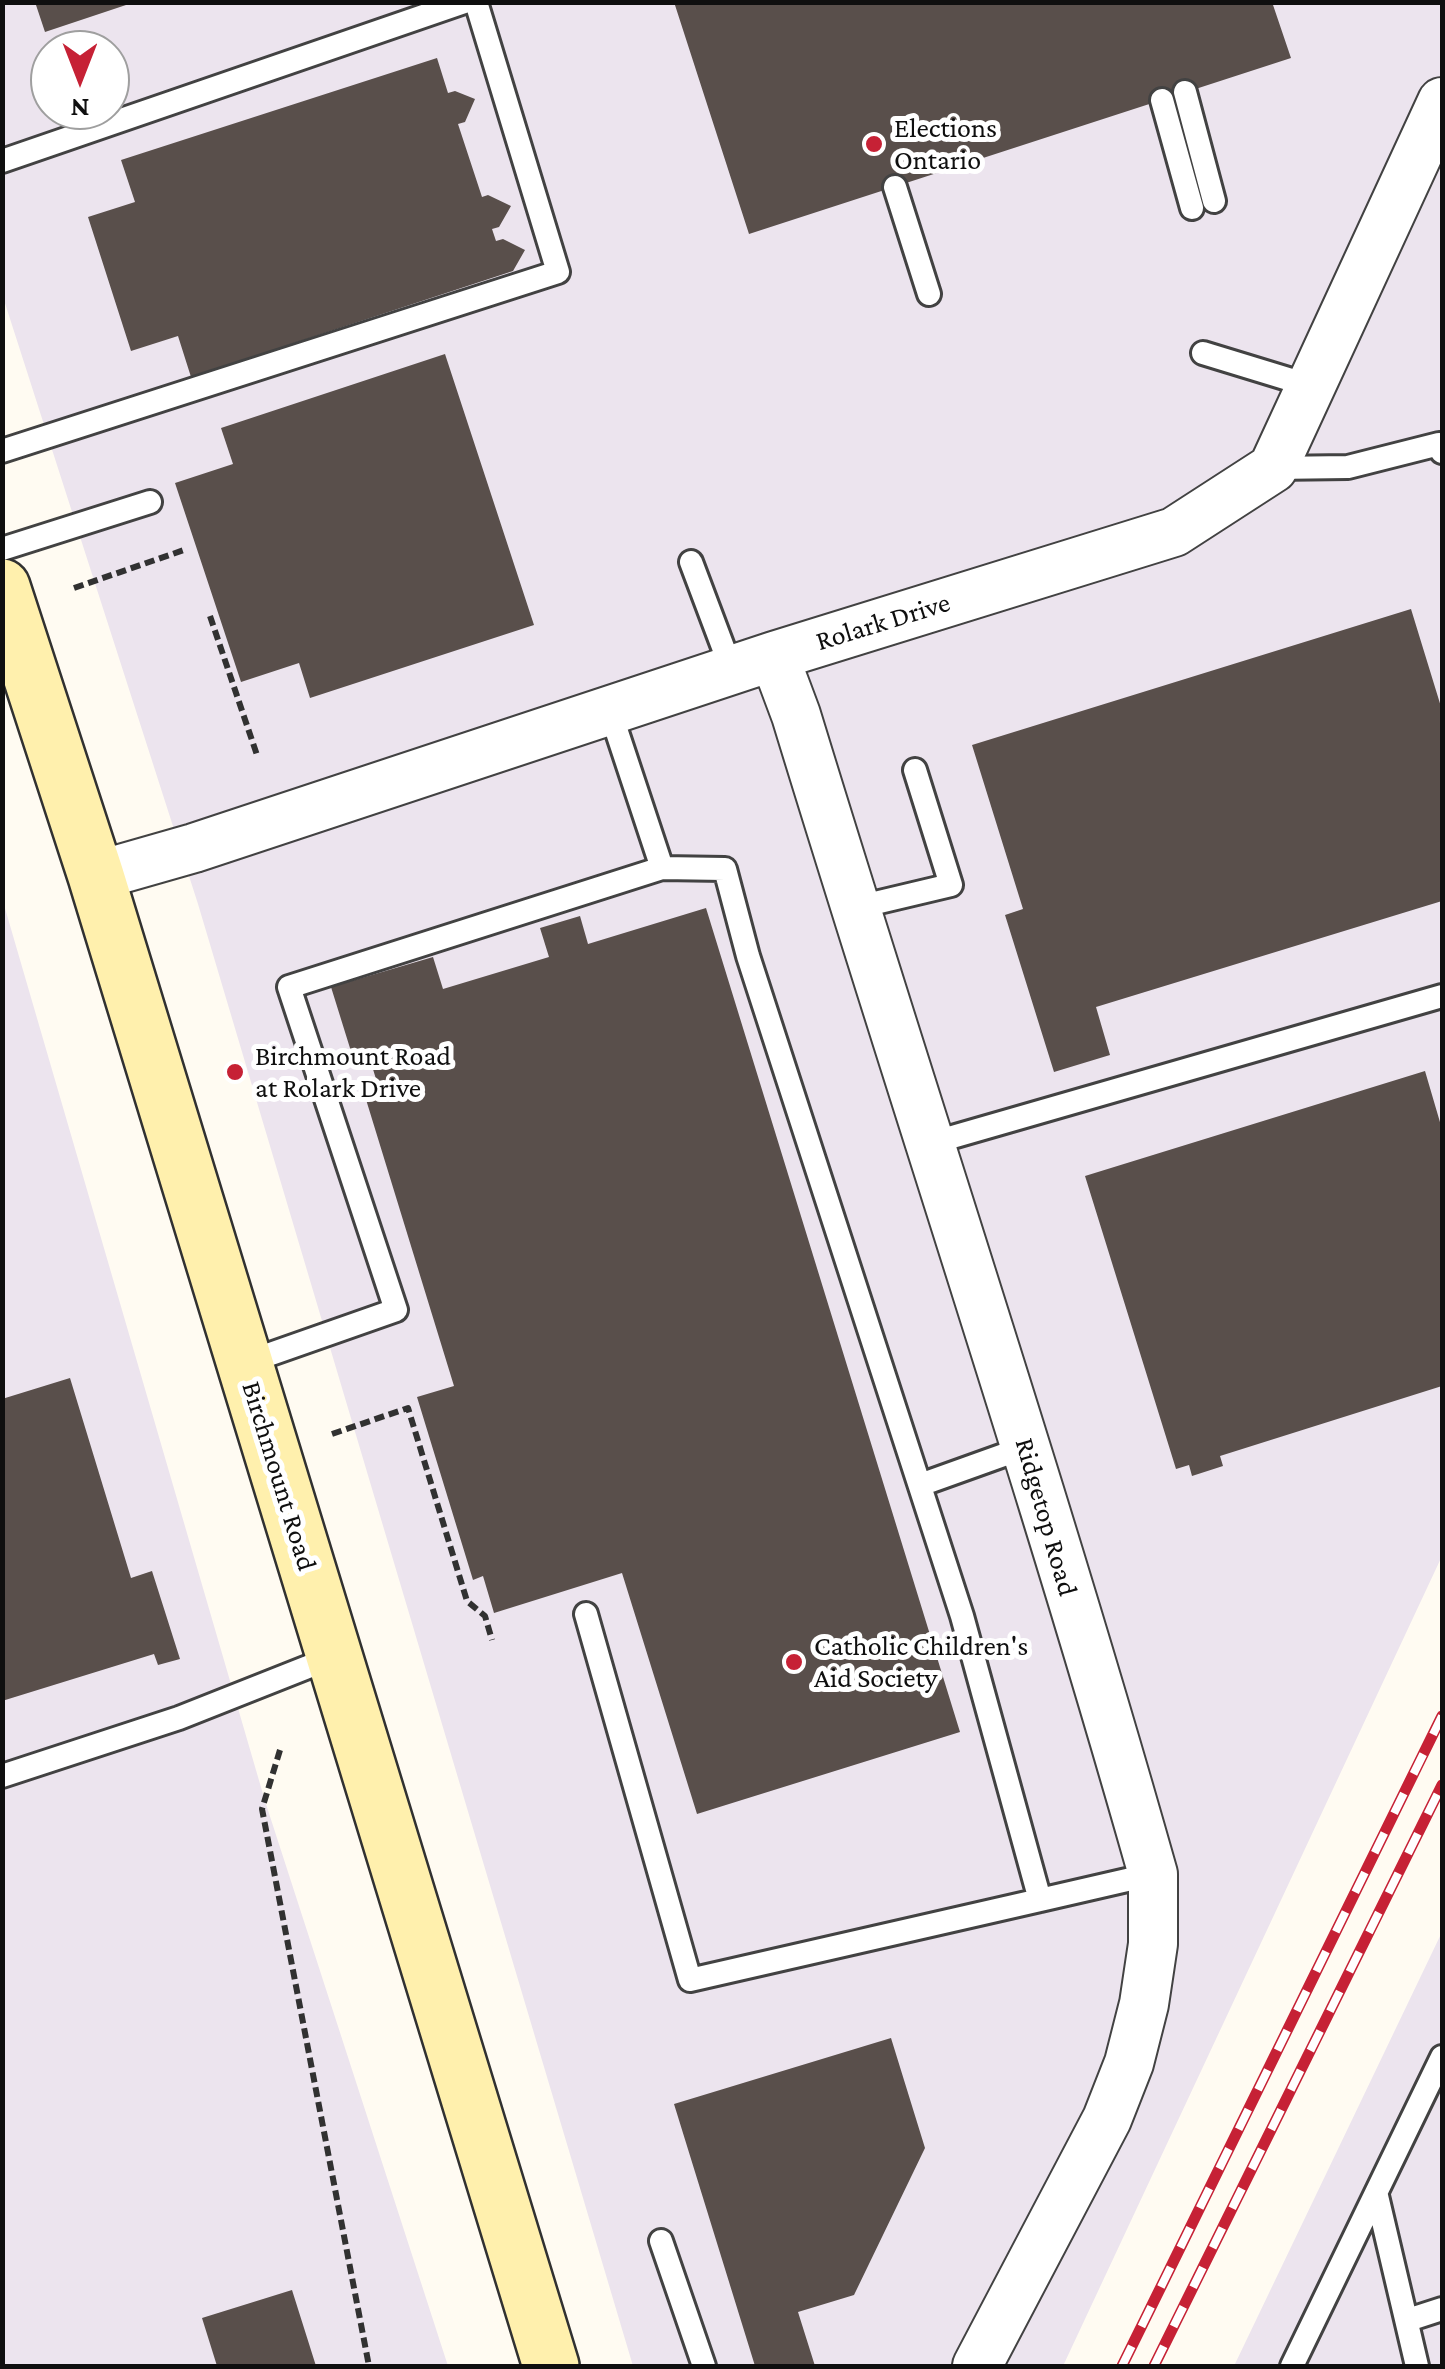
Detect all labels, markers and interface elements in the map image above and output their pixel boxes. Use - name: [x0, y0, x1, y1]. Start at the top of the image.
- north arrow: [30, 30, 130, 130]
- text: N: [70, 93, 90, 124]
- place label: Elections Ontario: [894, 111, 997, 177]
- marker: Elections Ontario: [863, 133, 885, 155]
- street label: Rolark Drive: [812, 586, 954, 658]
- place label: Birchmount Road at Rolark Drive: [255, 1039, 451, 1105]
- marker: Birchmount Road at Rolark Drive: [224, 1061, 246, 1083]
- street label: Birchmount Road: [234, 1377, 324, 1575]
- street label: Ridgetop Road: [1007, 1434, 1085, 1600]
- place label: Catholic Children's Aid Society: [814, 1629, 1028, 1695]
- marker: Catholic Children's Aid Society: [783, 1651, 805, 1673]

